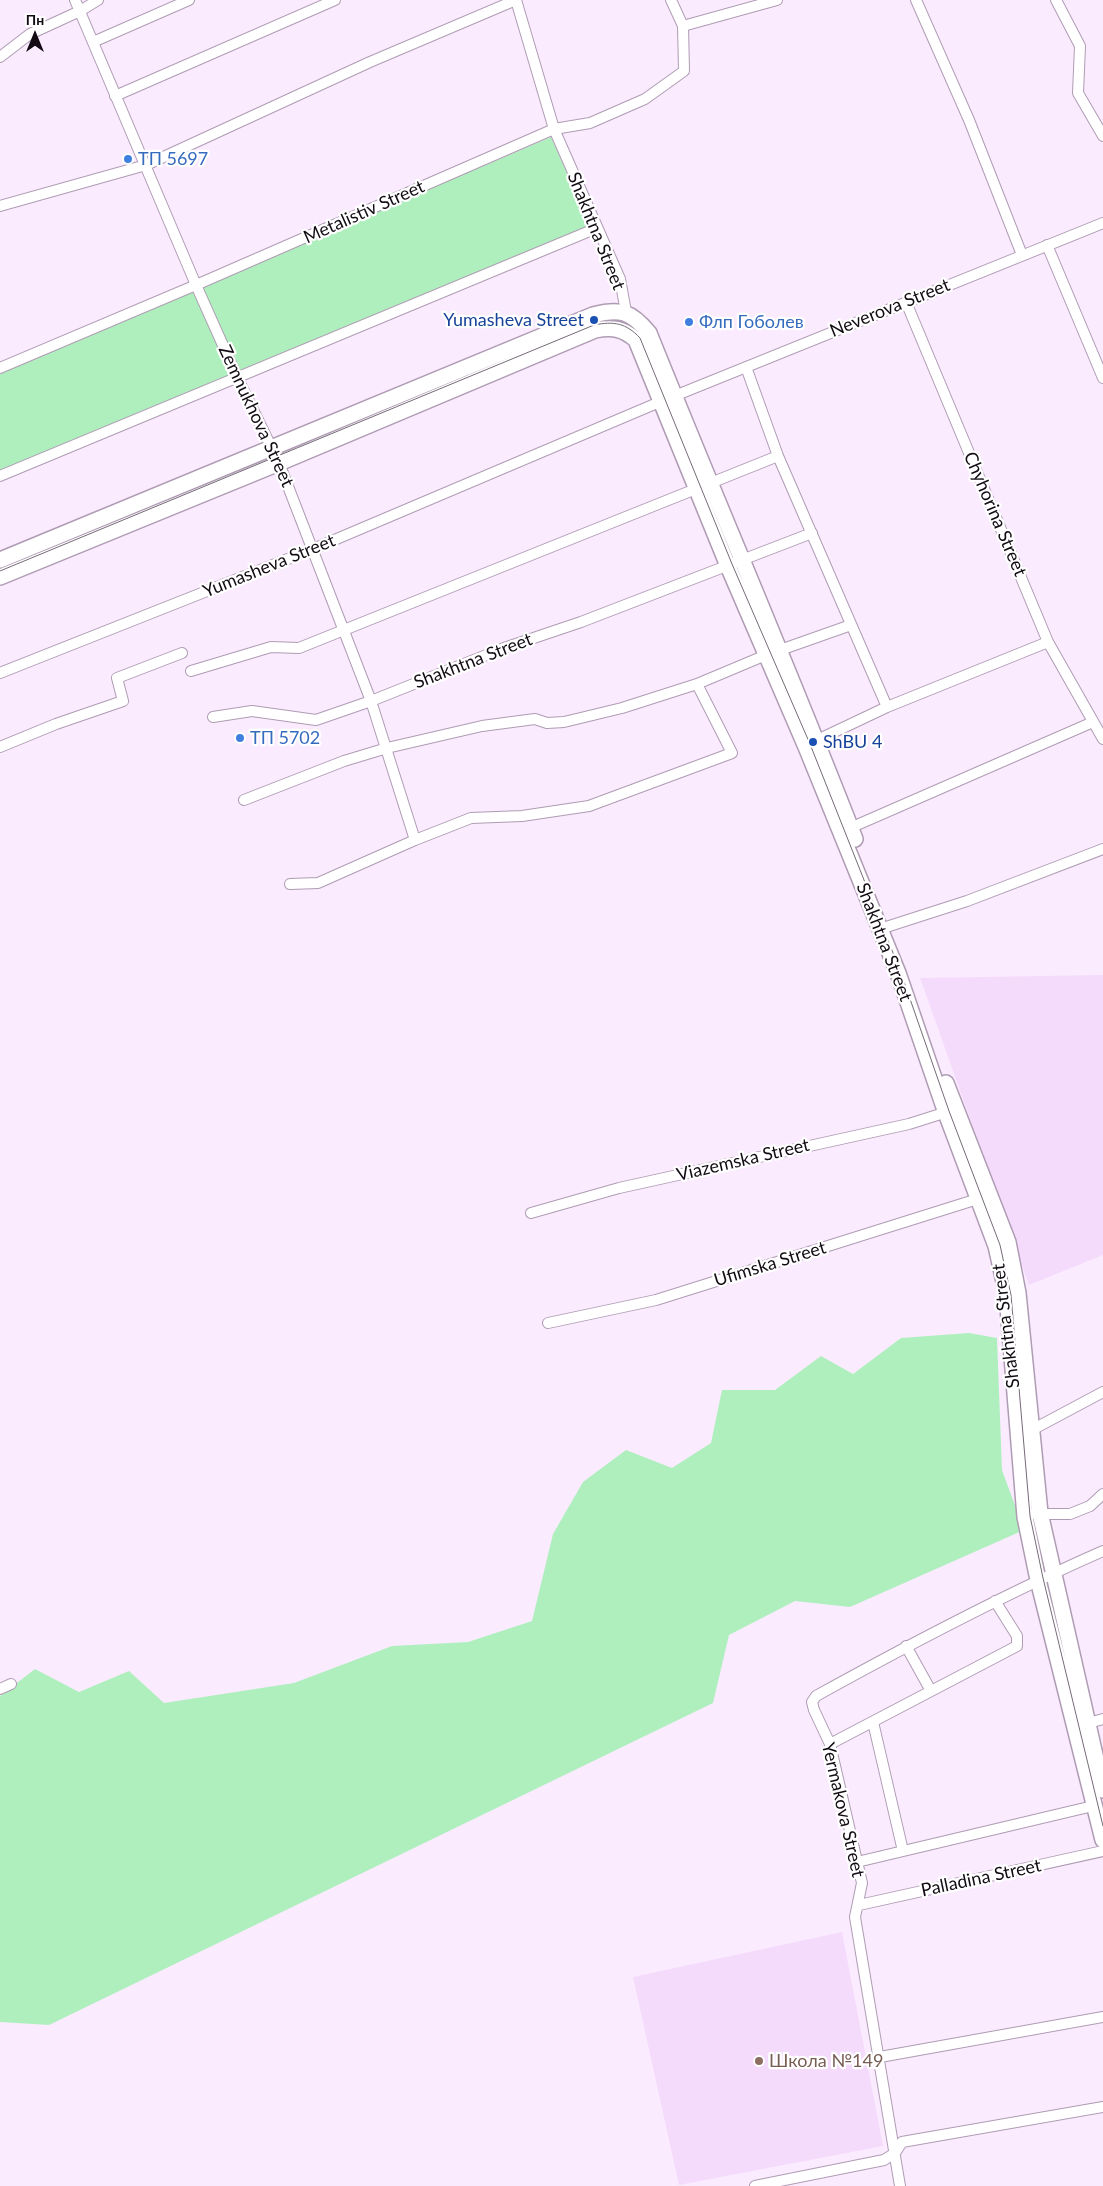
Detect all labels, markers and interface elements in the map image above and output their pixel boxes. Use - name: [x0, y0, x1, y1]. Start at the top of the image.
- north arrow: [10, 10, 60, 60]
- text: Пн: [26, 11, 44, 28]
- place label: ТП 5697: [138, 148, 208, 170]
- marker: ТП 5697: [122, 153, 134, 165]
- street label: Shakhtna Street: [563, 169, 629, 293]
- street label: Metalistiv Street: [300, 176, 428, 248]
- street label: Neverova Street: [827, 274, 953, 342]
- place label: Yumasheva Street: [443, 309, 584, 331]
- place label: Флп Гоболев: [699, 311, 804, 333]
- marker: Yumasheva Street: [588, 314, 600, 326]
- marker: Флп Гоболев: [683, 316, 695, 328]
- street label: Zemnukhova Street: [214, 342, 298, 490]
- street label: Chyhorina Street: [959, 448, 1031, 580]
- street label: Yumasheva Street: [200, 530, 338, 602]
- street label: Shakhtna Street: [411, 628, 535, 694]
- place label: ТП 5702: [250, 727, 320, 749]
- place label: ShBU 4: [823, 731, 882, 753]
- marker: ТП 5702: [234, 732, 246, 744]
- marker: ShBU 4: [807, 736, 819, 748]
- street label: Shakhtna Street: [851, 880, 917, 1004]
- street label: Viazemska Street: [675, 1134, 811, 1186]
- street label: Ufimska Street: [711, 1237, 829, 1291]
- street label: Shakhtna Street: [988, 1263, 1024, 1389]
- street label: Yermakova Street: [817, 1740, 869, 1880]
- street label: Palladina Street: [919, 1855, 1043, 1901]
- place label: Школа №149: [769, 2050, 883, 2072]
- marker: Школа №149: [753, 2055, 765, 2067]

